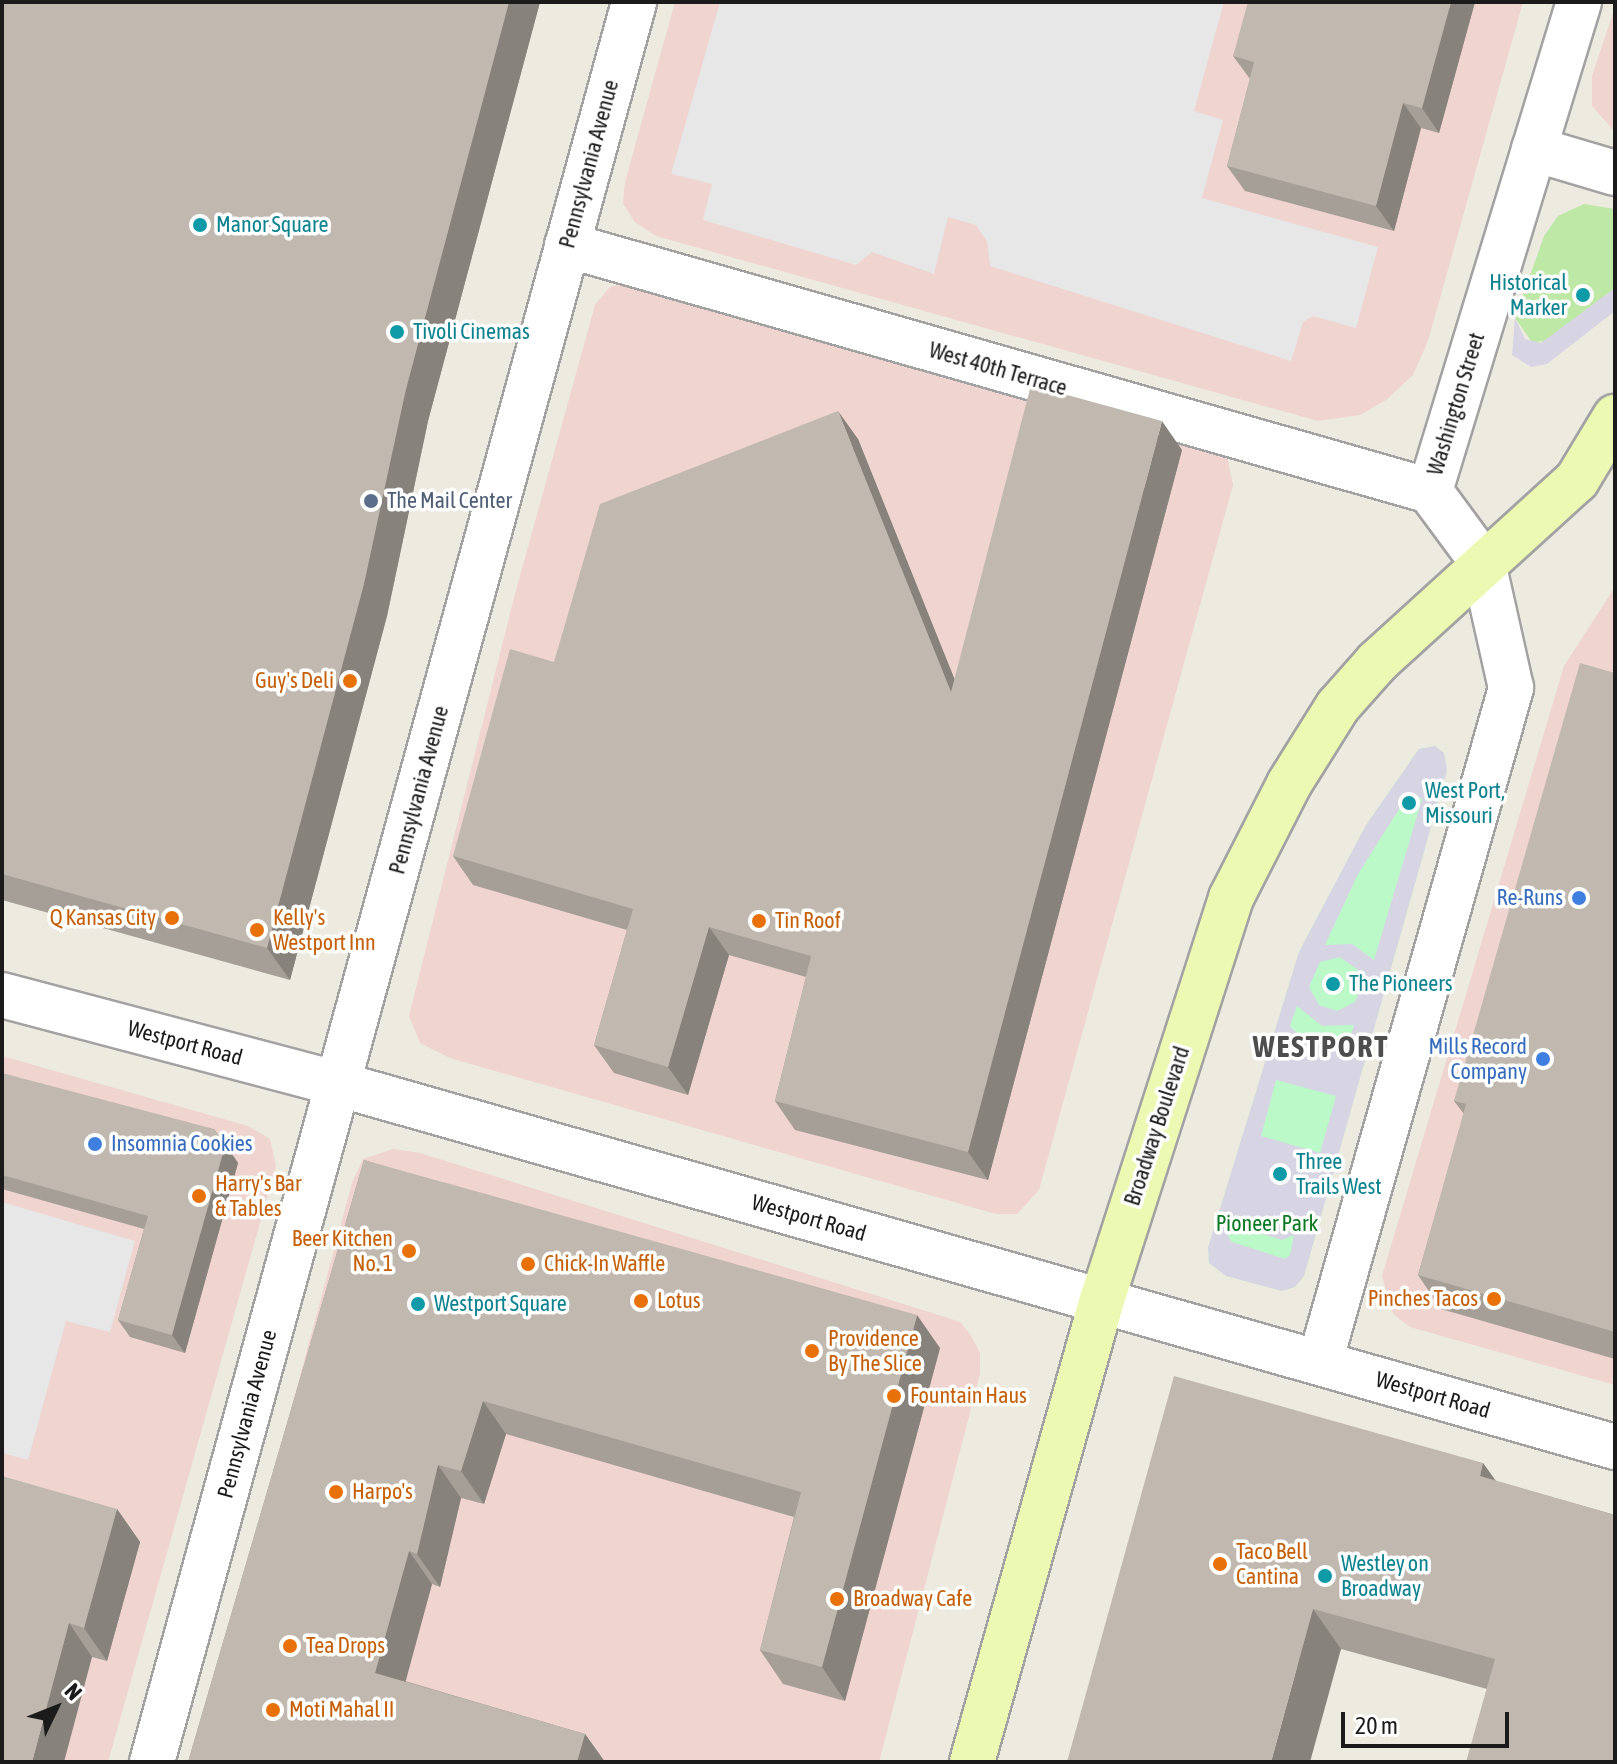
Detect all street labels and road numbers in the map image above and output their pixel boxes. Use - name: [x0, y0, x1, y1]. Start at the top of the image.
- street label: Pennsylvania Avenue: [554, 77, 624, 251]
- street label: Washington Street: [1422, 330, 1490, 478]
- street label: West 40th Terrace: [926, 337, 1070, 401]
- street label: Pennsylvania Avenue: [384, 703, 454, 877]
- street label: Westport Road: [125, 1015, 245, 1071]
- street label: Broadway Boulevard: [1119, 1043, 1195, 1209]
- street label: Westport Road: [749, 1189, 869, 1247]
- street label: Pennsylvania Avenue: [212, 1327, 282, 1501]
- street label: Westport Road: [1373, 1366, 1493, 1424]

